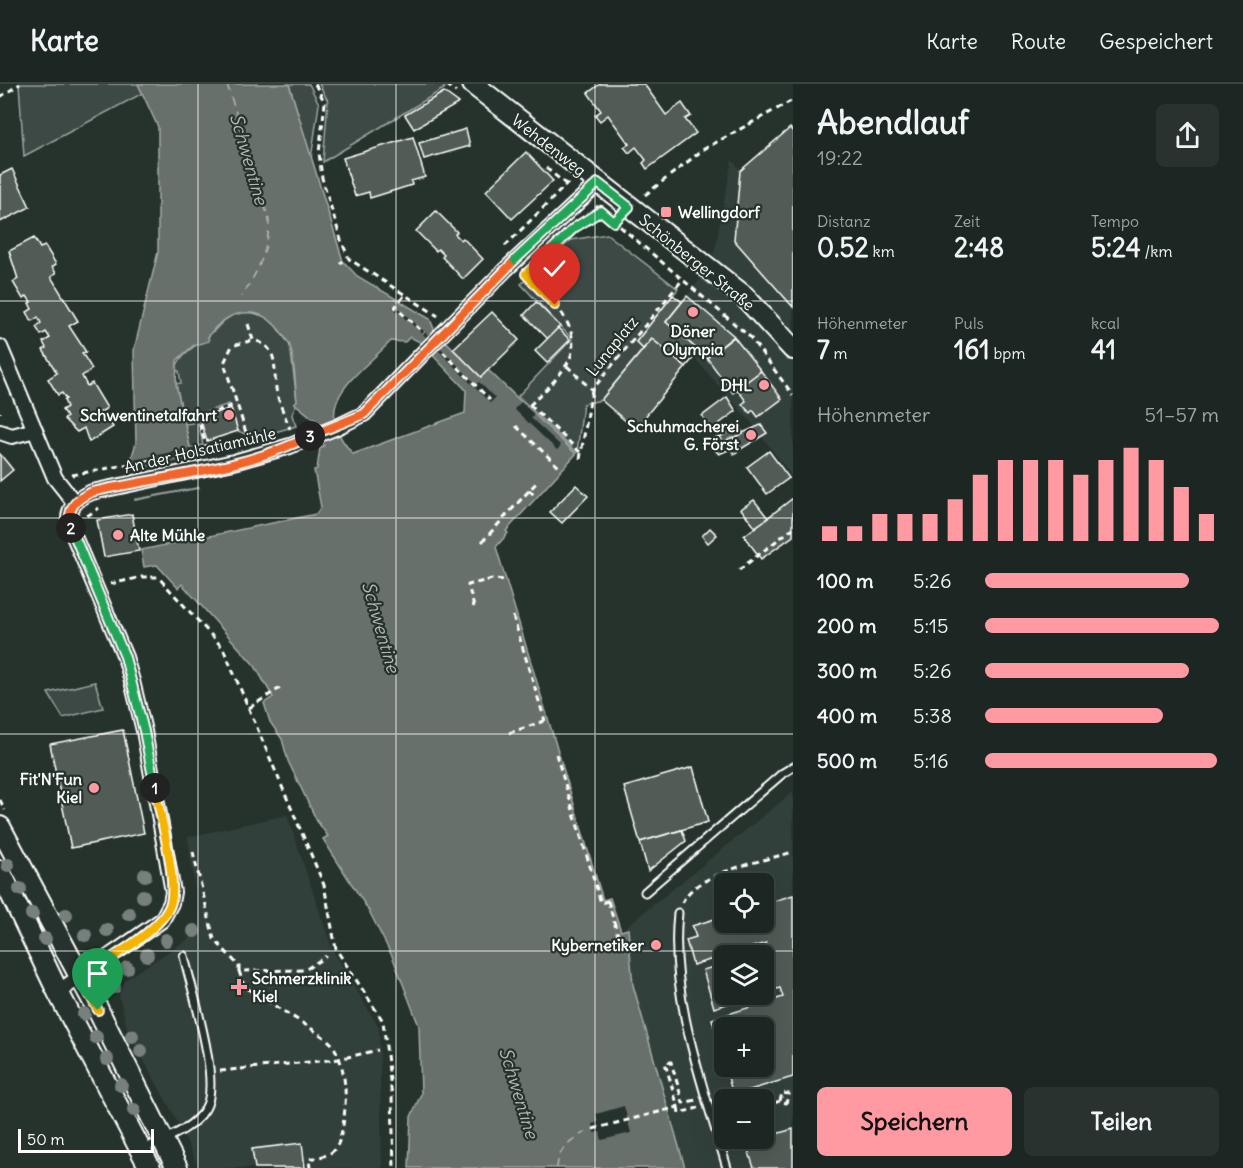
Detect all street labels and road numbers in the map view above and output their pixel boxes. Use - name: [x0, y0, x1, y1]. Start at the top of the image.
- street label: Wehdenweg: [508, 110, 590, 180]
- street label: Schönberger Straße: [635, 209, 759, 315]
- street label: Lunaplatz: [582, 312, 642, 380]
- street label: An der Holsatiamühle: [122, 423, 278, 477]

